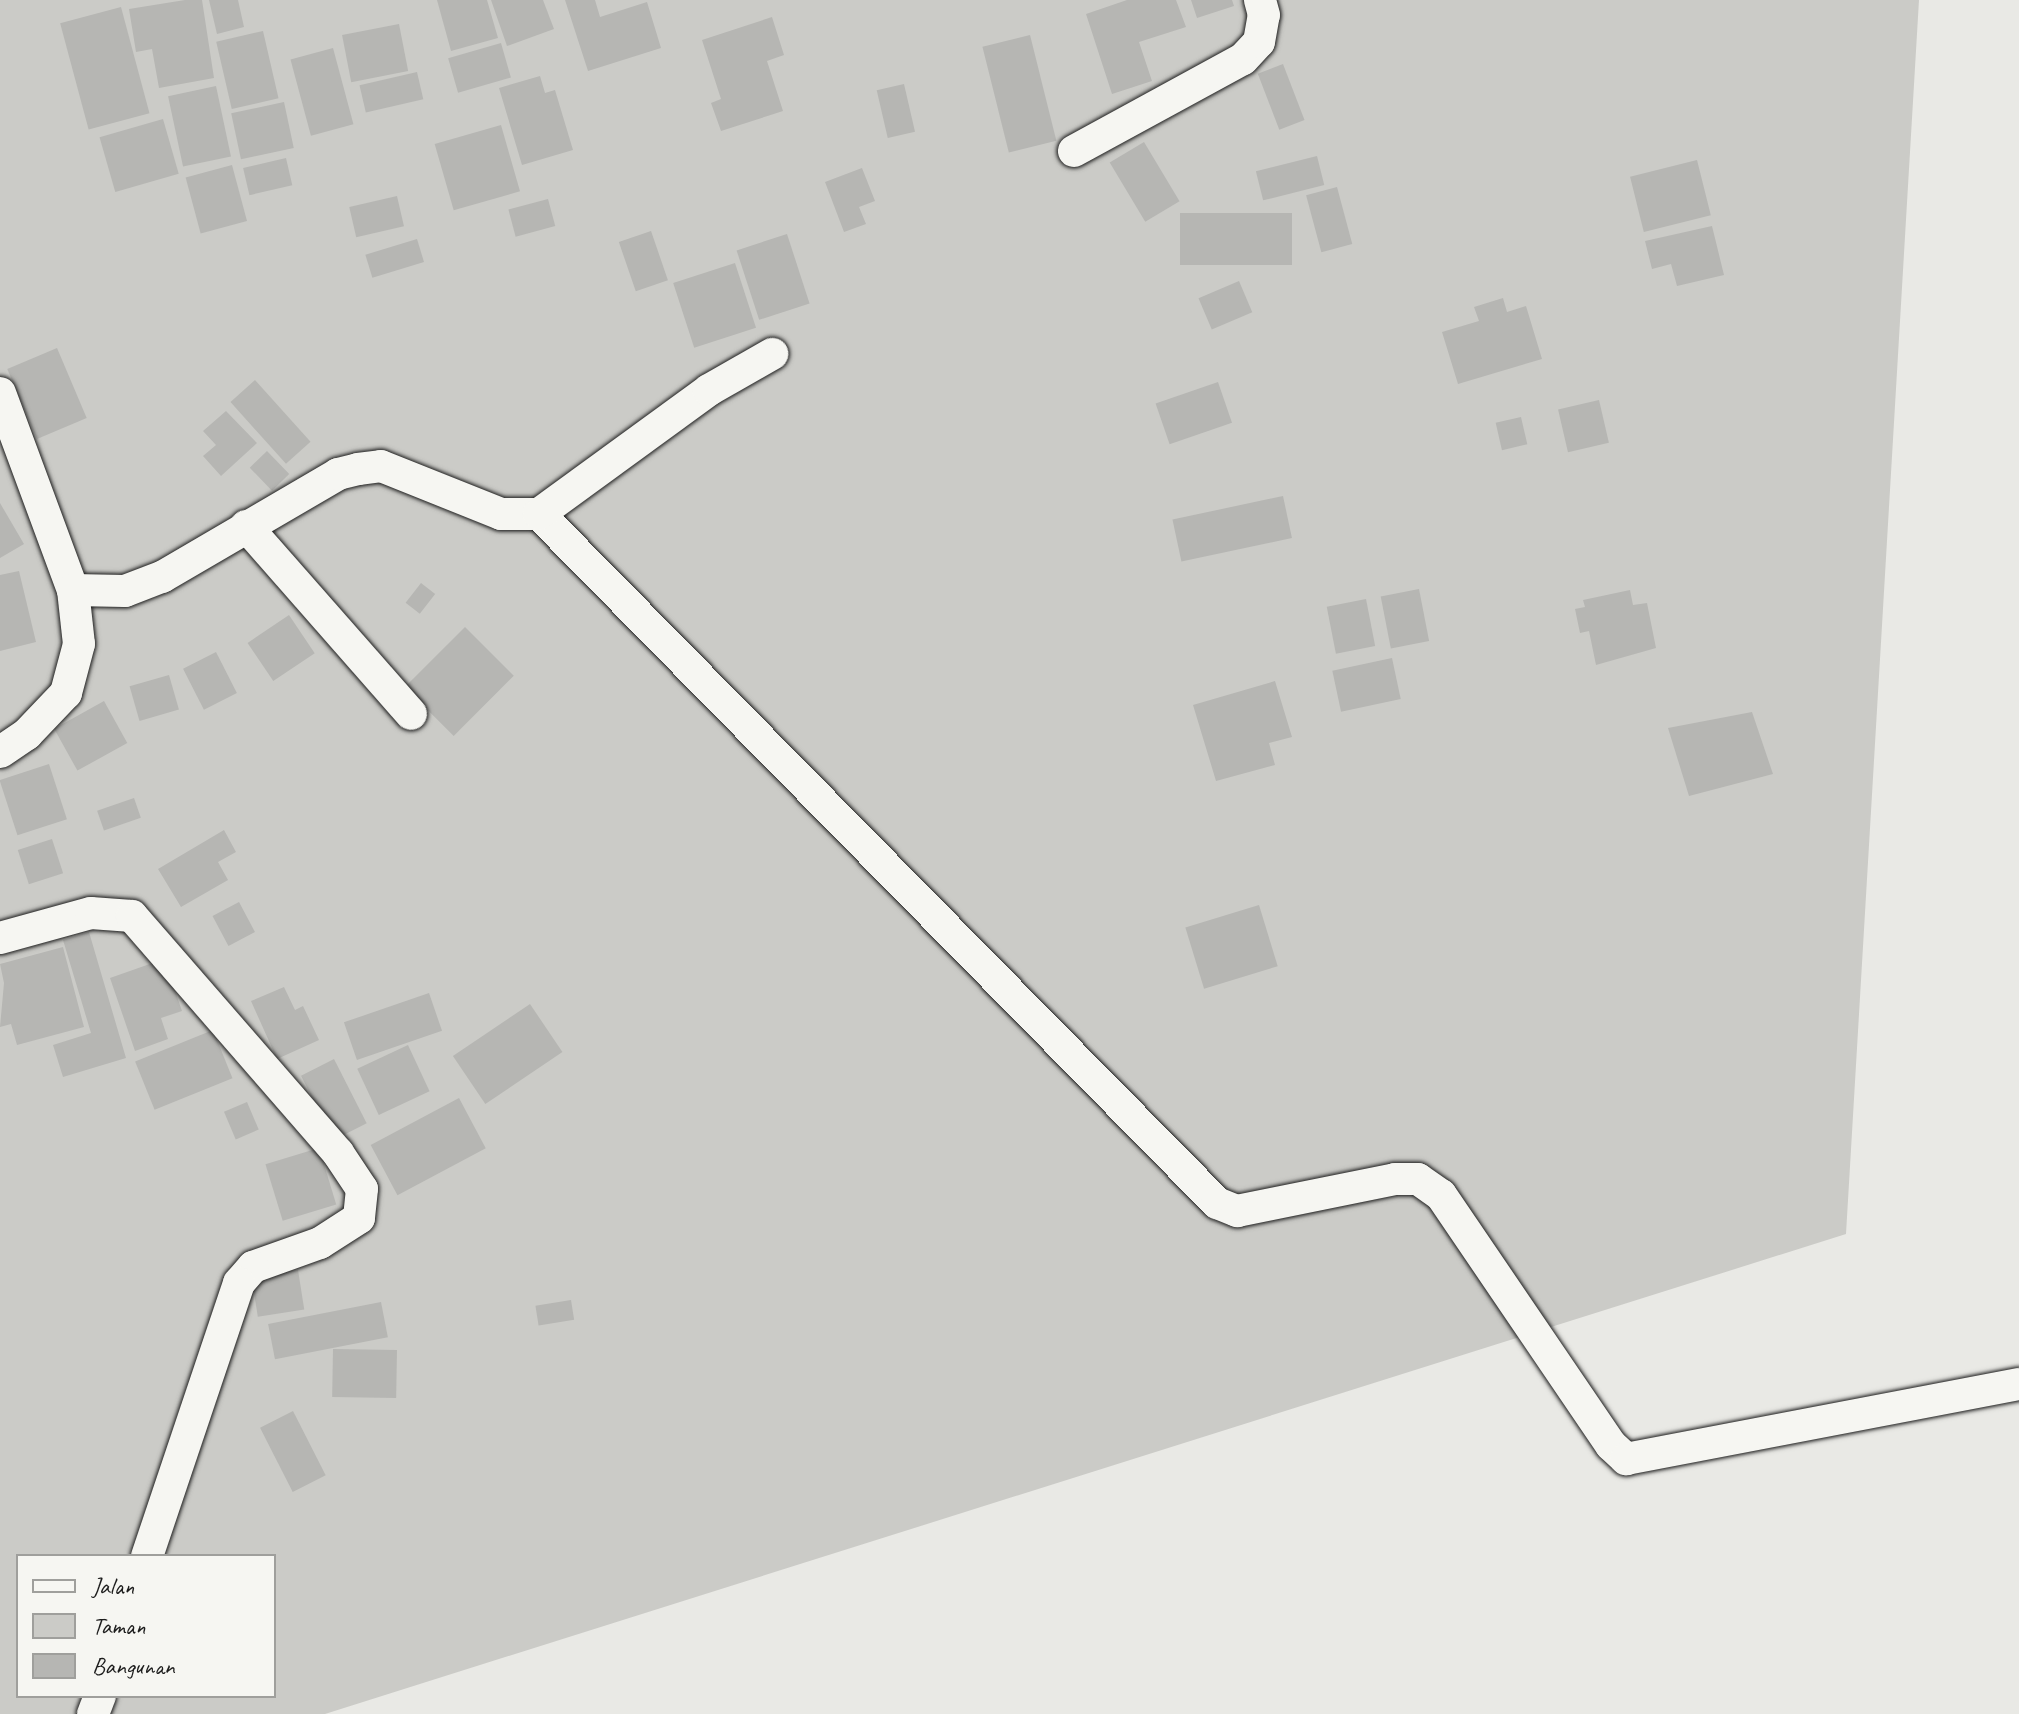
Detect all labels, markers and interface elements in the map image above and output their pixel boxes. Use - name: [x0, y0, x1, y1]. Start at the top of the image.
- legend: [16, 1554, 276, 1698]
- text: Jalan: [92, 1571, 134, 1601]
- text: Taman: [92, 1611, 145, 1641]
- text: Bangunan: [92, 1651, 175, 1681]

